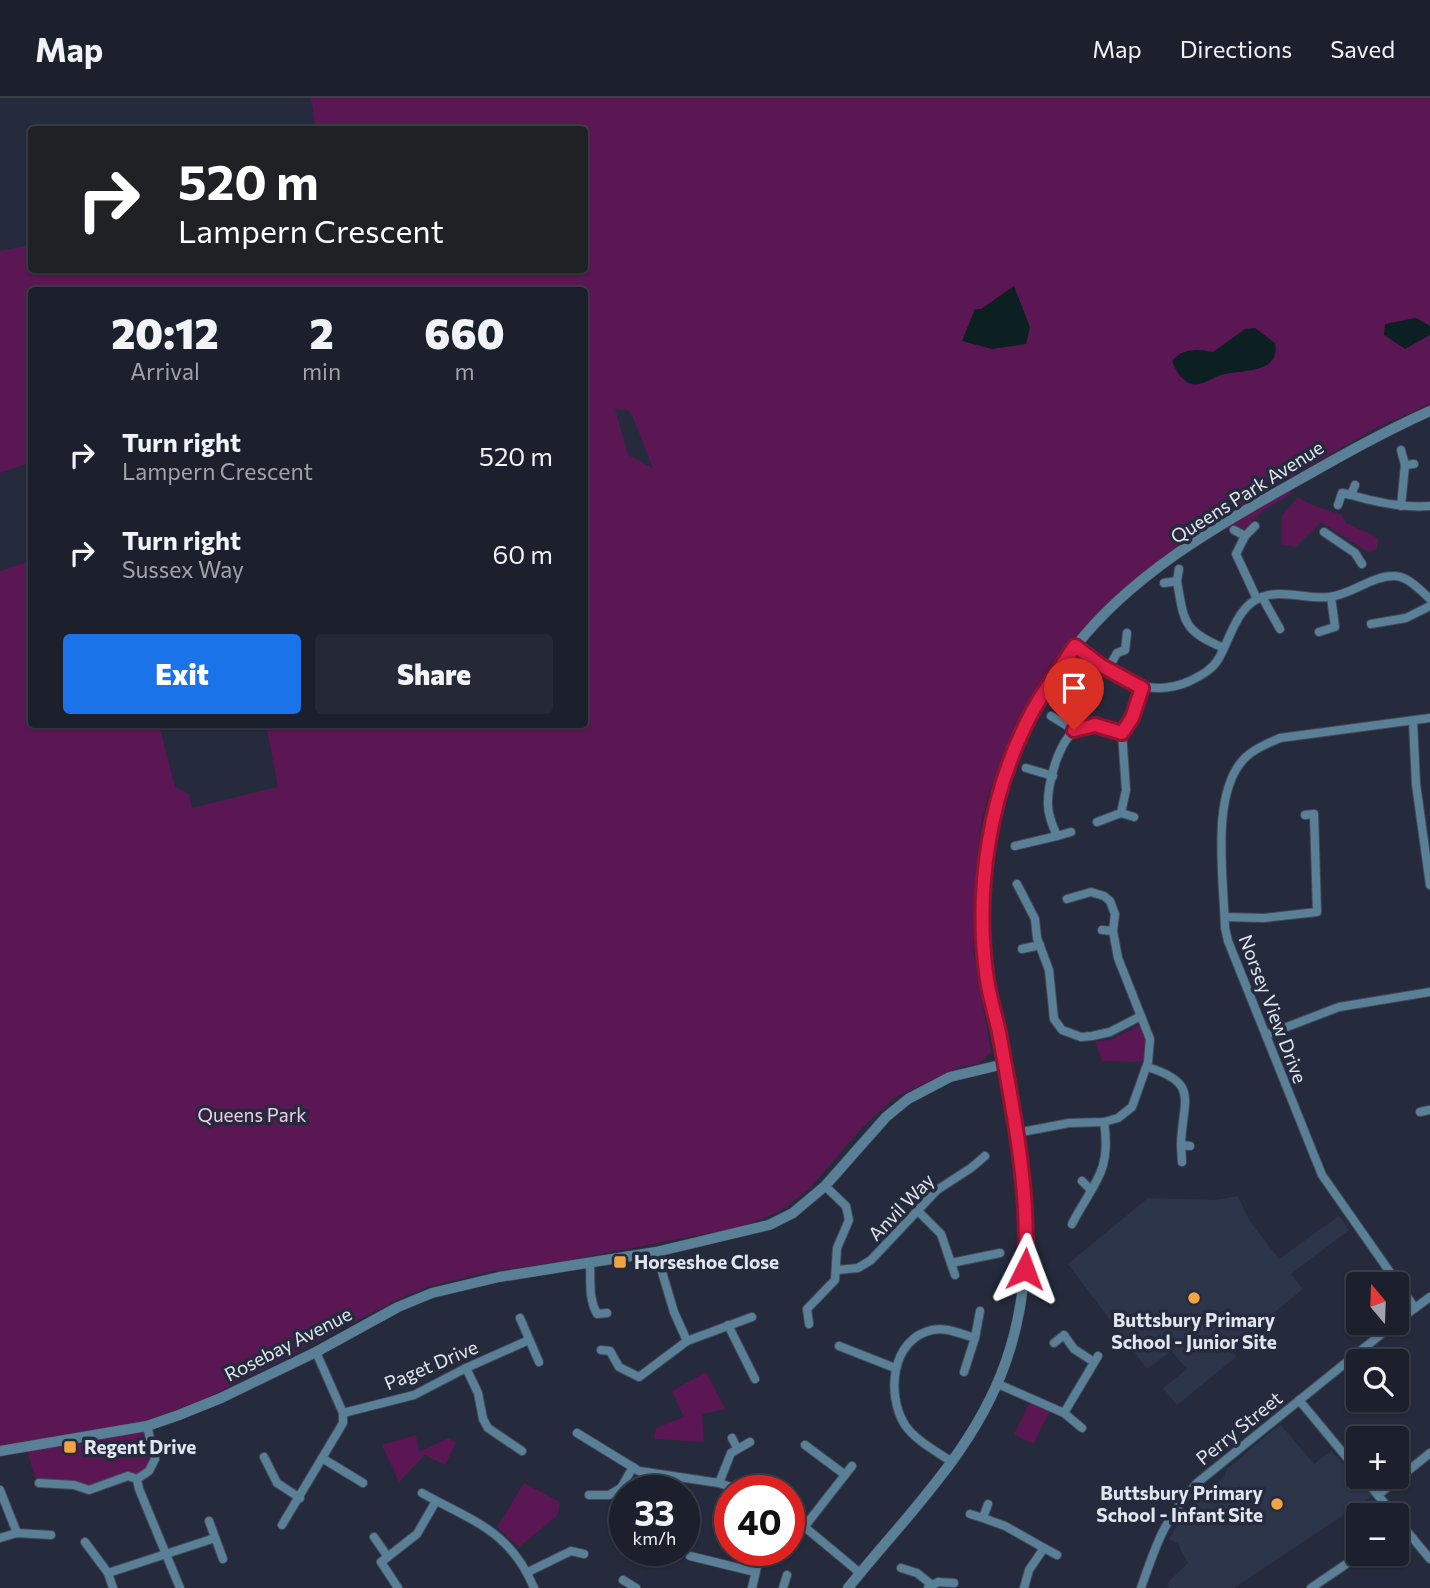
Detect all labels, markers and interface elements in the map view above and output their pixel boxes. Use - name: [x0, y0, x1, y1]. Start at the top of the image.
- text: Map: [35, 28, 103, 69]
- text: Map: [1092, 34, 1142, 63]
- text: Directions: [1180, 34, 1292, 63]
- text: Saved: [1330, 34, 1395, 63]
- text: 520 m: [178, 150, 319, 210]
- icon: right: [63, 154, 154, 245]
- text: Lampern Crescent: [178, 210, 444, 250]
- text: 20:12: [111, 306, 219, 358]
- text: 2: [309, 306, 334, 358]
- text: 660: [424, 306, 505, 358]
- text: Arrival: [130, 357, 200, 385]
- text: min: [302, 357, 341, 385]
- text: m: [455, 357, 475, 385]
- text: Turn right: [122, 426, 241, 457]
- street label: Queens Park Avenue: [1166, 435, 1327, 548]
- icon: right: [63, 436, 101, 474]
- text: 520 m: [479, 440, 553, 471]
- text: Lampern Crescent: [122, 457, 313, 485]
- text: Turn right: [122, 524, 241, 555]
- icon: right: [63, 534, 101, 572]
- text: 60 m: [493, 538, 553, 569]
- text: Sussex Way: [122, 555, 244, 583]
- button: Exit: [63, 634, 301, 714]
- button: Share: [315, 634, 553, 714]
- pin: [1044, 658, 1104, 730]
- icon: arrive: [1055, 669, 1093, 707]
- street label: Norsey View Drive: [1235, 931, 1312, 1086]
- park label: Queens Park: [197, 1103, 307, 1126]
- street label: Anvil Way: [863, 1168, 938, 1245]
- position arrow: [988, 1232, 1062, 1306]
- place label: Horseshoe Close: [634, 1250, 779, 1273]
- marker: Horseshoe Close: [612, 1254, 628, 1270]
- north arrow: [1346, 1272, 1409, 1335]
- map controls: [1346, 1272, 1409, 1566]
- marker: Buttsbury Primary School - Junior Site: [1186, 1290, 1202, 1306]
- street label: Rosebay Avenue: [220, 1302, 355, 1386]
- place label: Buttsbury Primary School - Junior Site: [1111, 1308, 1277, 1353]
- street label: Paget Drive: [381, 1335, 481, 1395]
- button: search: [1346, 1349, 1409, 1412]
- street label: Perry Street: [1191, 1386, 1286, 1469]
- button: +: [1346, 1426, 1409, 1489]
- place label: Regent Drive: [84, 1435, 196, 1458]
- marker: Regent Drive: [62, 1439, 78, 1455]
- speed limit sign: 40: [714, 1475, 805, 1566]
- place label: Buttsbury Primary School - Infant Site: [1096, 1481, 1264, 1526]
- text: 33: [634, 1490, 675, 1533]
- marker: Buttsbury Primary School - Infant Site: [1269, 1496, 1285, 1512]
- button: −: [1346, 1503, 1409, 1566]
- text: km/h: [633, 1527, 676, 1549]

